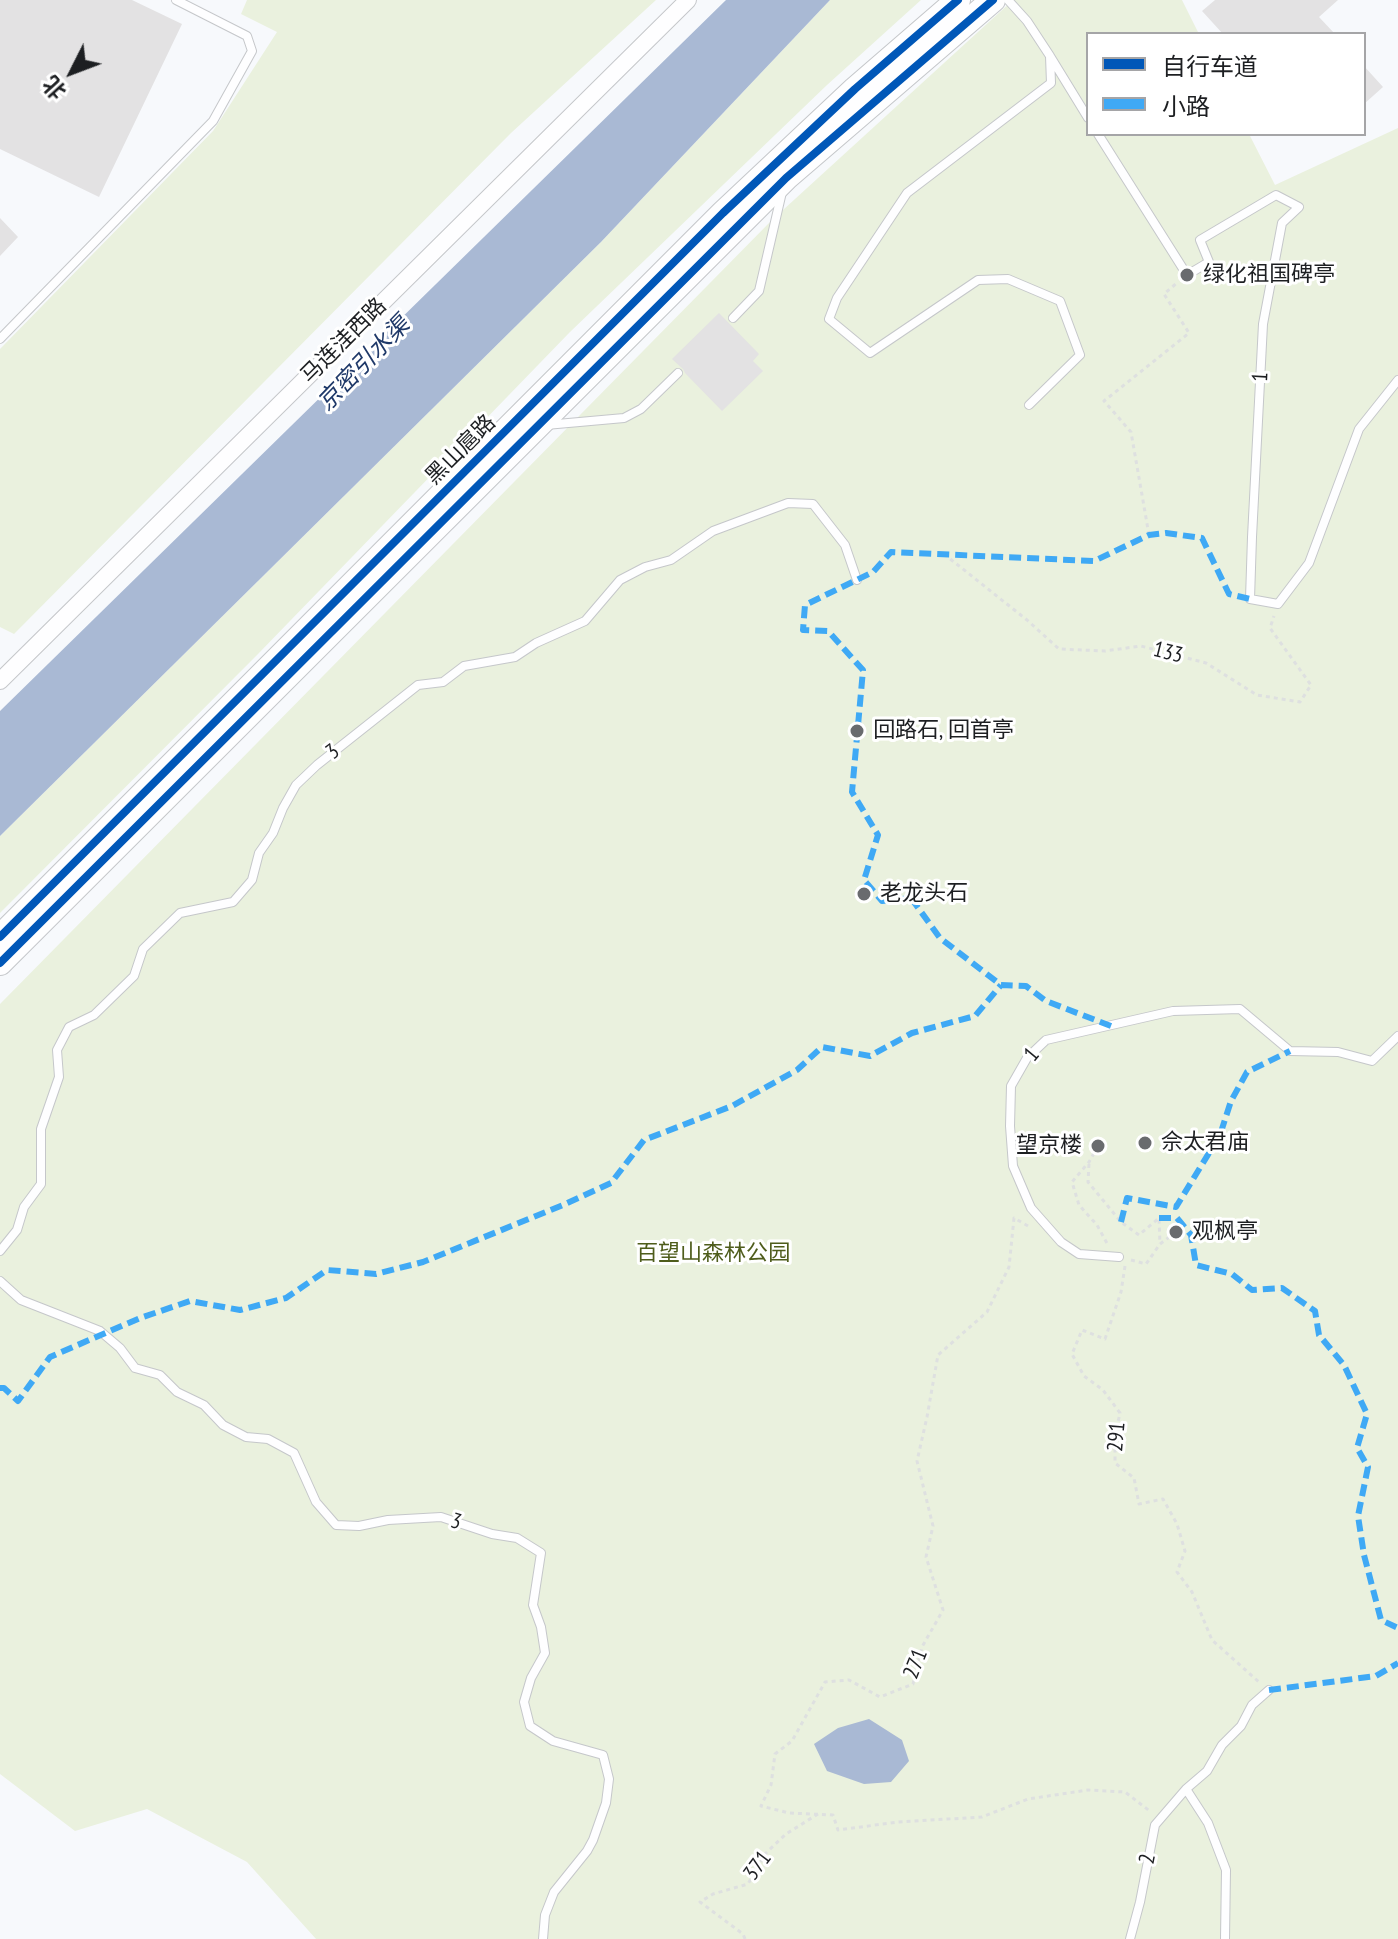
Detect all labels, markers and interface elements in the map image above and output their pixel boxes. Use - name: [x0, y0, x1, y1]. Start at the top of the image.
- north arrow: [32, 32, 112, 112]
- legend: [1086, 32, 1366, 136]
- text: 自行车道: [1162, 51, 1258, 82]
- text: 北: [36, 71, 72, 106]
- text: 小路: [1162, 91, 1210, 122]
- place label: 绿化祖国碑亭: [1203, 262, 1335, 288]
- marker: 绿化祖国碑亭: [1178, 266, 1196, 284]
- street label: 马连洼西路: [296, 293, 392, 389]
- water label: 京密引水渠: [312, 311, 416, 417]
- street label: 1: [1248, 371, 1274, 383]
- street label: 黑山扈路: [421, 410, 501, 490]
- street label: 133: [1150, 637, 1186, 669]
- place label: 回路石, 回首亭: [873, 718, 1014, 744]
- marker: 回路石, 回首亭: [848, 722, 866, 740]
- street label: 3: [321, 739, 345, 765]
- place label: 老龙头石: [880, 881, 968, 907]
- marker: 老龙头石: [855, 885, 873, 903]
- street label: 1: [1019, 1043, 1045, 1067]
- place label: 佘太君庙: [1161, 1130, 1249, 1156]
- place label: 望京楼: [1016, 1133, 1082, 1159]
- marker: 佘太君庙: [1136, 1134, 1154, 1152]
- marker: 望京楼: [1089, 1137, 1107, 1155]
- place label: 观枫亭: [1192, 1219, 1258, 1245]
- marker: 观枫亭: [1167, 1223, 1185, 1241]
- park label: 百望山森林公园: [636, 1241, 790, 1267]
- street label: 291: [1103, 1421, 1131, 1453]
- street label: 3: [447, 1508, 465, 1536]
- street label: 271: [898, 1645, 934, 1683]
- street label: 371: [739, 1846, 777, 1886]
- street label: 2: [1134, 1852, 1162, 1866]

